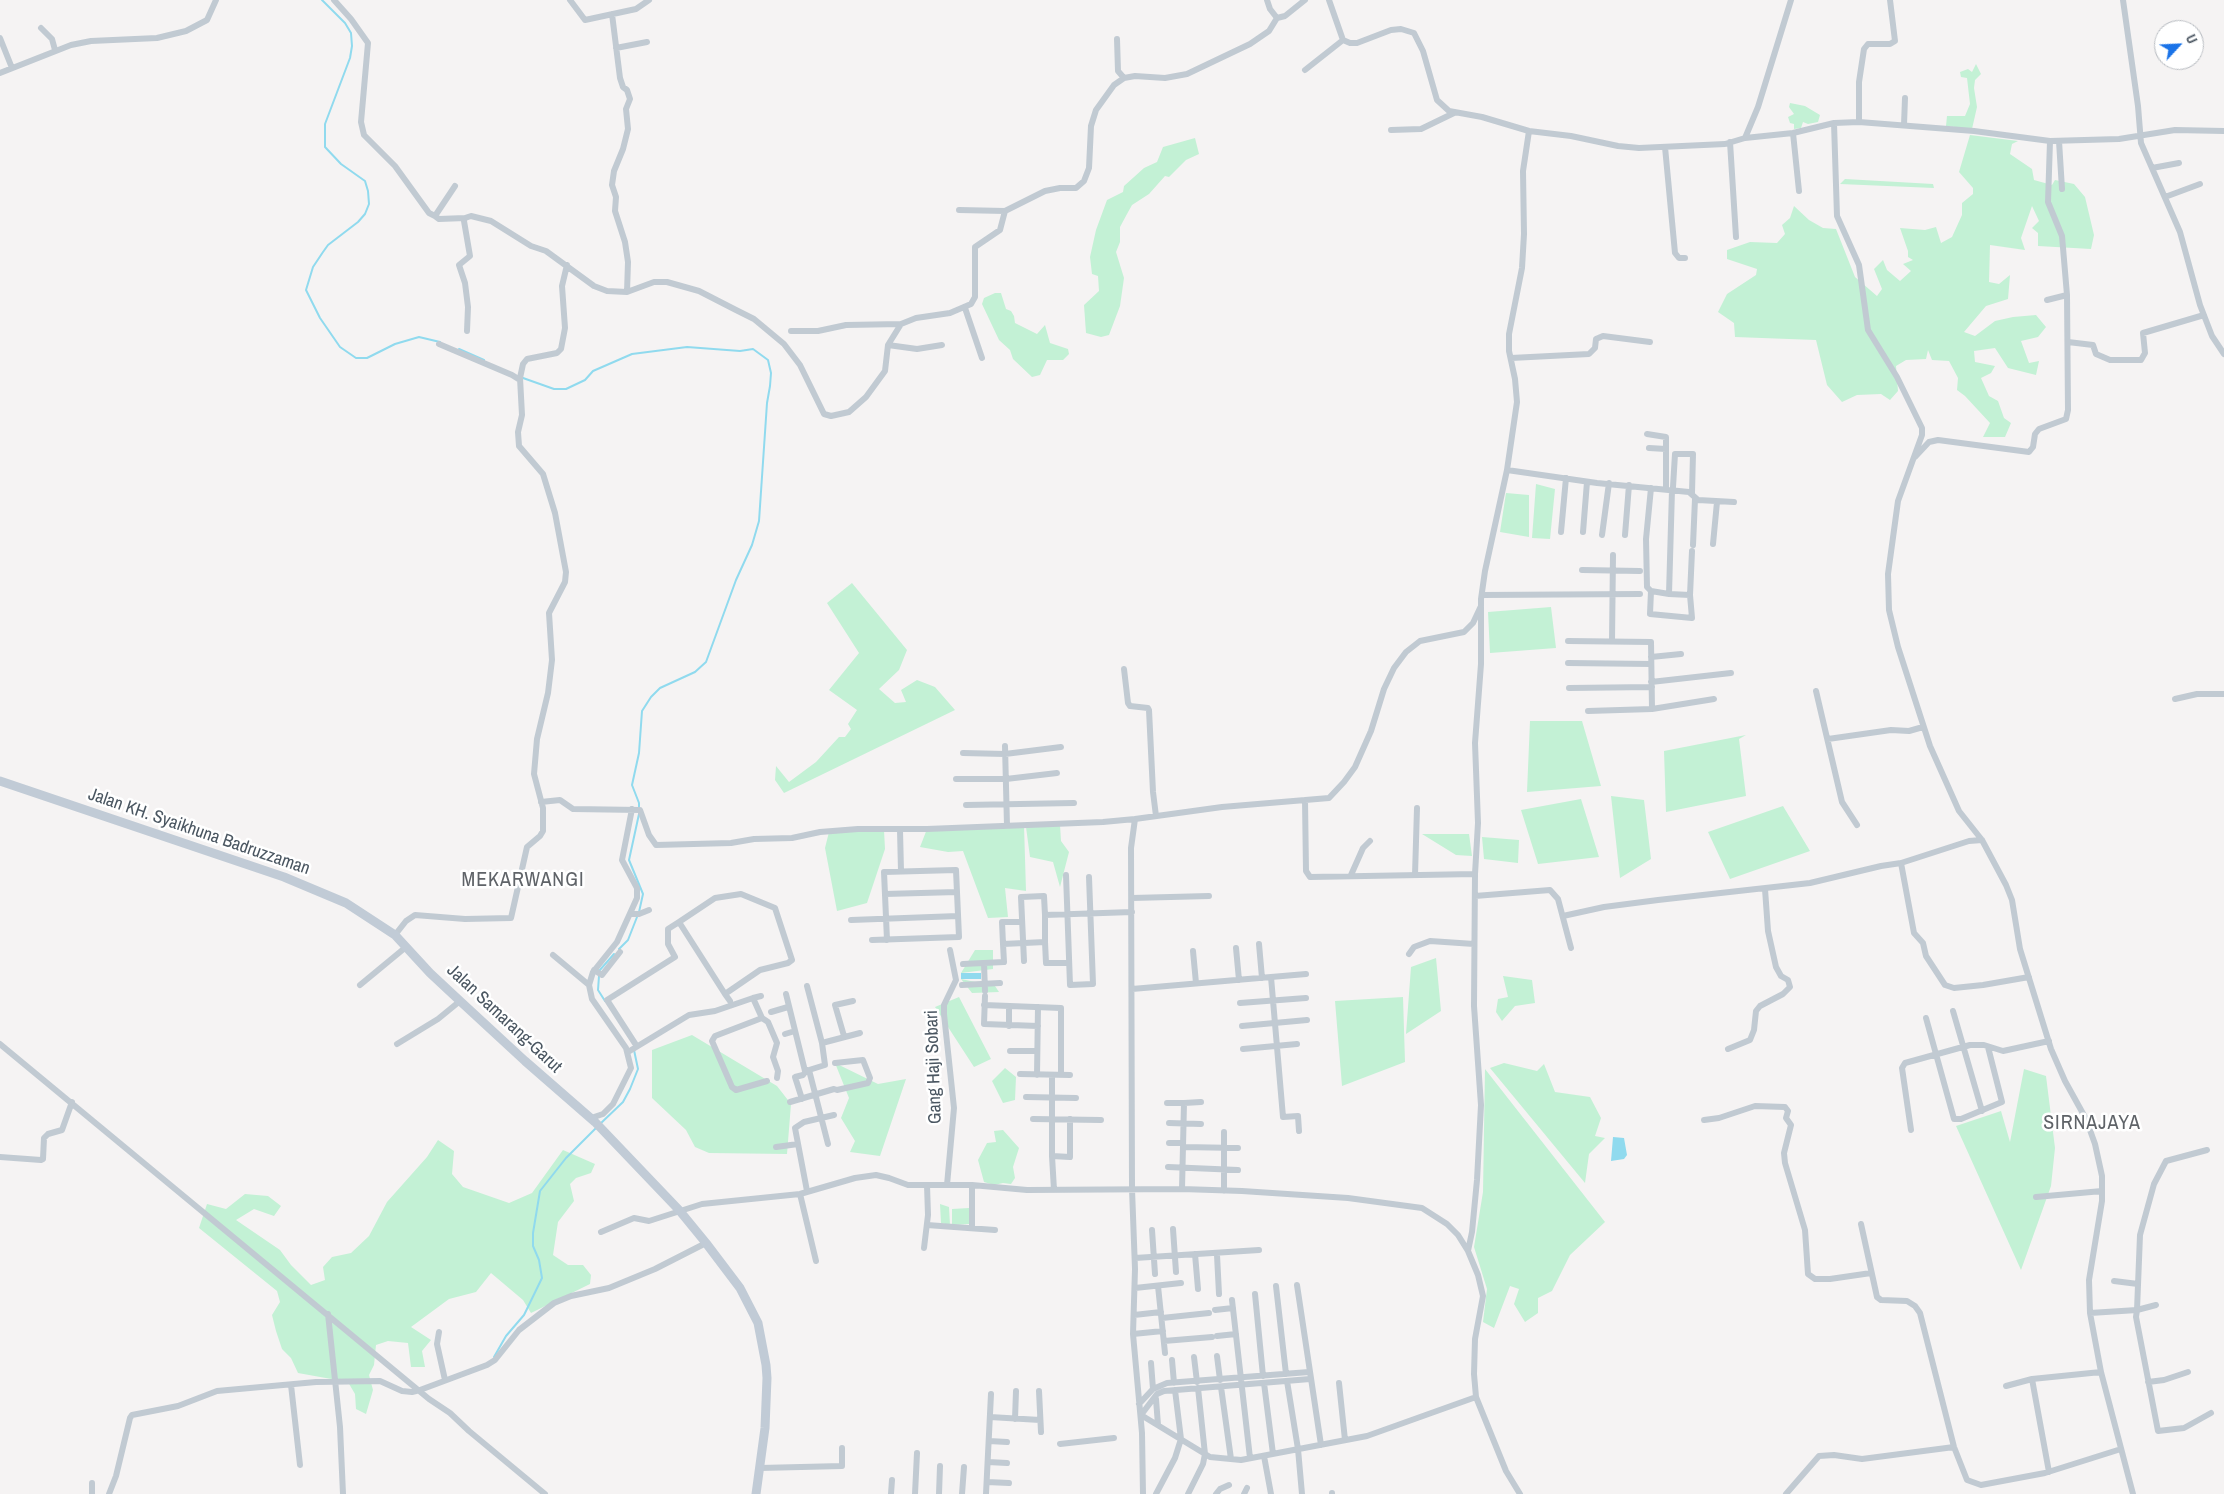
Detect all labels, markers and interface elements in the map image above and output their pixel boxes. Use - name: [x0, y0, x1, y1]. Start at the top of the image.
- north arrow: [2154, 20, 2204, 70]
- text: U: [2182, 32, 2202, 47]
- street label: Jalan KH. Syaikhuna Badruzzaman: [85, 784, 313, 880]
- district label: MEKARWANGI: [460, 869, 586, 893]
- street label: Jalan Samarang-Garut: [442, 960, 566, 1078]
- street label: Gang Haji Sobari: [921, 1010, 947, 1124]
- district label: SIRNAJAYA: [2042, 1112, 2142, 1136]

